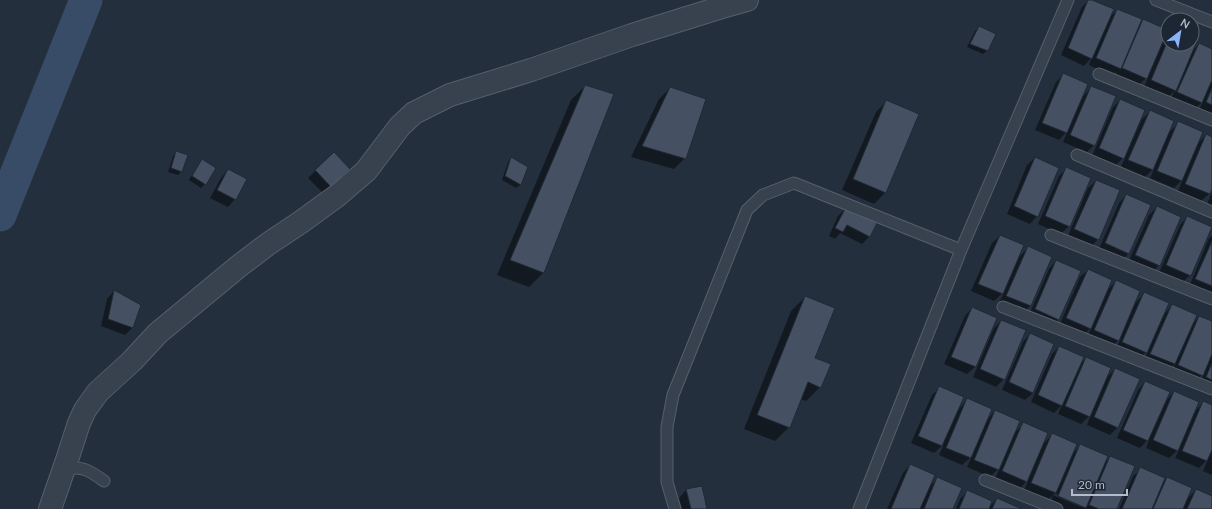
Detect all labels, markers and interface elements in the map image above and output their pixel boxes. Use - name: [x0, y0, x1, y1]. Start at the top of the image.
- north arrow: [1160, 12, 1200, 52]
- text: N: [1178, 15, 1192, 31]
- scale bar: [1072, 471, 1127, 497]
- text: 20 m: [1078, 477, 1105, 492]

